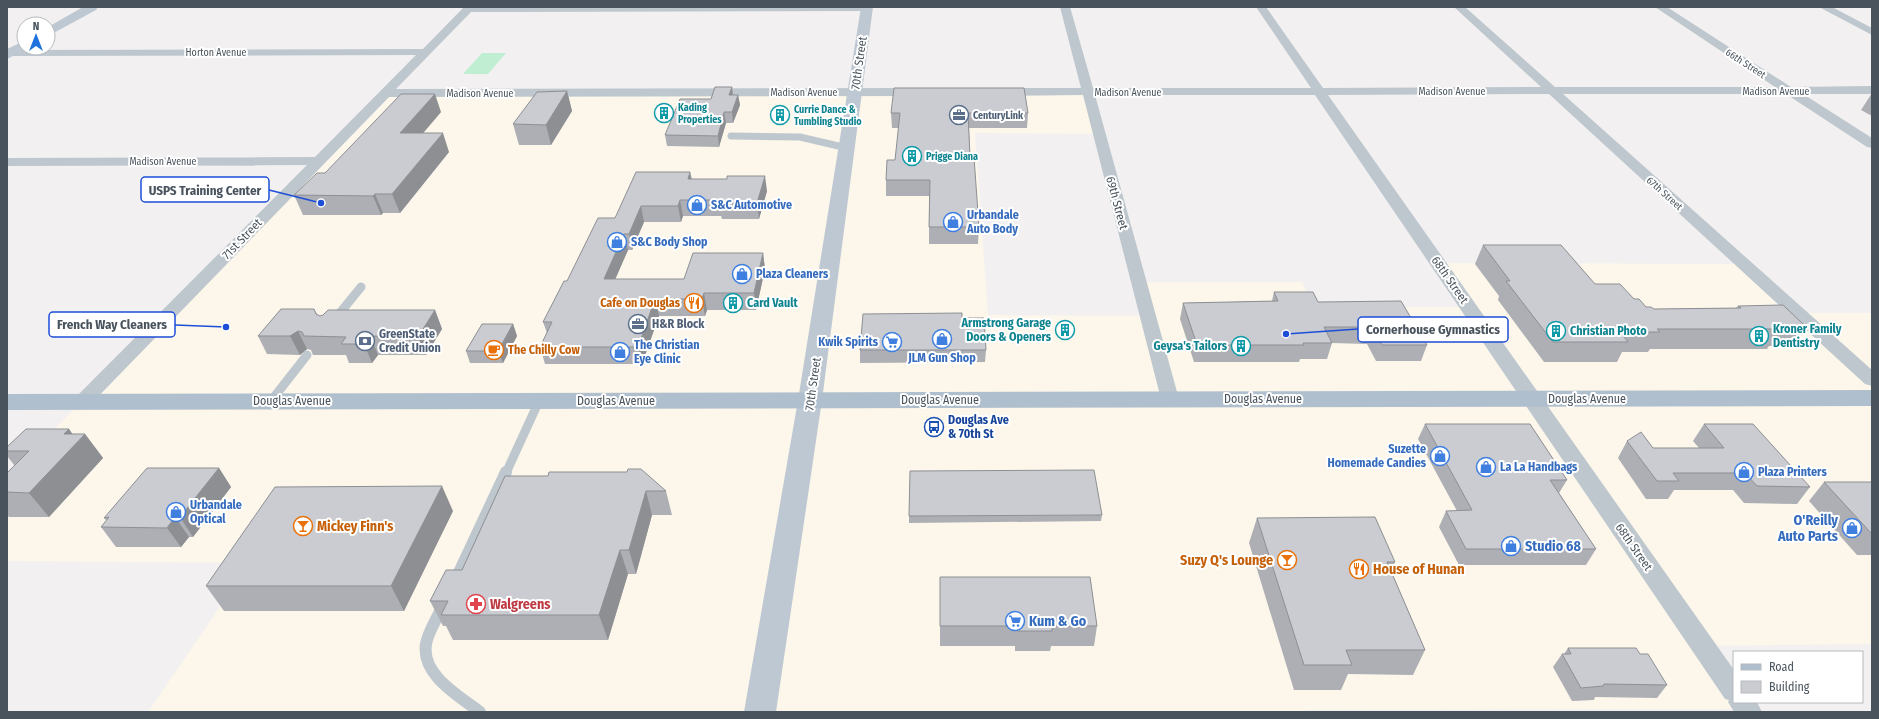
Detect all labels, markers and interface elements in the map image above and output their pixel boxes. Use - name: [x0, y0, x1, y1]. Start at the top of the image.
- north arrow: [16, 16, 56, 56]
- text: N: [33, 20, 39, 33]
- street label: 70th Street: [848, 35, 870, 90]
- street label: 66th Street: [1723, 46, 1768, 82]
- street label: Horton Avenue: [186, 47, 246, 59]
- street label: Madison Avenue: [1418, 86, 1486, 98]
- street label: Madison Avenue: [1742, 86, 1810, 98]
- street label: Madison Avenue: [770, 87, 838, 99]
- street label: Madison Avenue: [1094, 87, 1162, 99]
- street label: Madison Avenue: [446, 88, 514, 100]
- building icon: Kading Properties: [653, 102, 675, 124]
- place label: Kading Properties: [678, 102, 722, 126]
- building icon: Currie Dance & Tumbling Studio: [769, 104, 791, 126]
- place label: Currie Dance & Tumbling Studio: [794, 104, 862, 128]
- office icon: CenturyLink: [948, 104, 970, 126]
- place label: CenturyLink: [973, 110, 1024, 122]
- building icon: Prigge Diana: [901, 145, 923, 167]
- place label: Prigge Diana: [926, 151, 978, 163]
- street label: Madison Avenue: [129, 156, 197, 168]
- street label: 67th Street: [1644, 174, 1685, 214]
- street label: 69th Street: [1103, 175, 1131, 231]
- callout: USPS Training Center: [141, 177, 269, 202]
- text: USPS Training Center: [149, 183, 262, 198]
- shop icon: S&C Automotive: [686, 194, 708, 216]
- place label: S&C Automotive: [711, 198, 792, 212]
- place label: Urbandale Auto Body: [966, 208, 1019, 236]
- shop icon: Urbandale Auto Body: [942, 211, 964, 233]
- street label: 71st Street: [219, 216, 265, 262]
- shop icon: S&C Body Shop: [606, 231, 628, 253]
- place label: S&C Body Shop: [631, 235, 708, 249]
- street label: 68th Street: [1429, 254, 1471, 306]
- shop icon: Plaza Cleaners: [731, 263, 753, 285]
- place label: Plaza Cleaners: [756, 267, 829, 281]
- restaurant icon: Cafe on Douglas: [683, 292, 705, 314]
- building icon: Card Vault: [722, 292, 744, 314]
- place label: Cafe on Douglas: [600, 296, 681, 310]
- place label: Card Vault: [747, 296, 799, 310]
- callout: French Way Cleaners: [49, 312, 175, 337]
- office icon: H&R Block: [627, 313, 649, 335]
- place label: Armstrong Garage Doors & Openers: [961, 316, 1052, 344]
- text: French Way Cleaners: [57, 317, 167, 332]
- place label: H&R Block: [652, 317, 705, 331]
- callout: Cornerhouse Gymnastics: [1358, 317, 1508, 342]
- building icon: Armstrong Garage Doors & Openers: [1054, 319, 1076, 341]
- building icon: Christian Photo: [1545, 320, 1567, 342]
- text: Cornerhouse Gymnastics: [1366, 322, 1500, 337]
- place label: Kroner Family Dentistry: [1773, 322, 1842, 350]
- place label: Christian Photo: [1570, 324, 1647, 338]
- building icon: Kroner Family Dentistry: [1748, 325, 1770, 347]
- place label: GreenState Credit Union: [379, 327, 441, 355]
- shop icon: JLM Gun Shop: [931, 328, 953, 350]
- bank icon: GreenState Credit Union: [354, 330, 376, 352]
- supermarket icon: Kwik Spirits: [881, 331, 903, 353]
- place label: Kwik Spirits: [818, 335, 879, 349]
- building icon: Geysa's Tailors: [1230, 335, 1252, 357]
- place label: The Christian Eye Clinic: [634, 338, 700, 366]
- cafe icon: The Chilly Cow: [483, 339, 505, 361]
- place label: Geysa's Tailors: [1153, 339, 1228, 353]
- shop icon: The Christian Eye Clinic: [609, 341, 631, 363]
- place label: The Chilly Cow: [508, 343, 580, 357]
- place label: JLM Gun Shop: [907, 351, 976, 365]
- street label: 70th Street: [802, 356, 824, 411]
- street label: Douglas Avenue: [1224, 392, 1302, 406]
- street label: Douglas Avenue: [1548, 392, 1626, 406]
- street label: Douglas Avenue: [901, 393, 979, 407]
- street label: Douglas Avenue: [253, 394, 331, 408]
- street label: Douglas Avenue: [577, 394, 655, 408]
- place label: Douglas Ave & 70th St: [948, 413, 1009, 441]
- bus stop icon: Douglas Ave & 70th St: [923, 416, 945, 438]
- place label: Suzette Homemade Candies: [1327, 442, 1427, 470]
- shop icon: Suzette Homemade Candies: [1429, 445, 1451, 467]
- shop icon: La La Handbags: [1475, 456, 1497, 478]
- place label: La La Handbags: [1500, 460, 1578, 474]
- shop icon: Plaza Printers: [1733, 461, 1755, 483]
- place label: Plaza Printers: [1758, 465, 1827, 479]
- place label: Urbandale Optical: [190, 498, 242, 526]
- shop icon: Urbandale Optical: [165, 501, 187, 523]
- place label: O'Reilly Auto Parts: [1777, 512, 1838, 545]
- bar icon: Mickey Finn's: [292, 515, 314, 537]
- shop icon: O'Reilly Auto Parts: [1841, 517, 1863, 539]
- place label: Mickey Finn's: [317, 518, 393, 535]
- street label: 68th Street: [1613, 521, 1655, 573]
- shop icon: Studio 68: [1500, 535, 1522, 557]
- place label: Studio 68: [1525, 538, 1581, 555]
- bar icon: Suzy Q's Lounge: [1276, 549, 1298, 571]
- place label: Suzy Q's Lounge: [1180, 552, 1273, 569]
- restaurant icon: House of Hunan: [1348, 558, 1370, 580]
- place label: House of Hunan: [1373, 561, 1465, 578]
- pharmacy icon: Walgreens: [465, 593, 487, 615]
- place label: Walgreens: [490, 596, 550, 613]
- supermarket icon: Kum & Go: [1004, 610, 1026, 632]
- place label: Kum & Go: [1029, 613, 1087, 630]
- legend: [1733, 651, 1863, 703]
- text: Road: [1769, 660, 1794, 674]
- text: Building: [1769, 680, 1810, 694]

